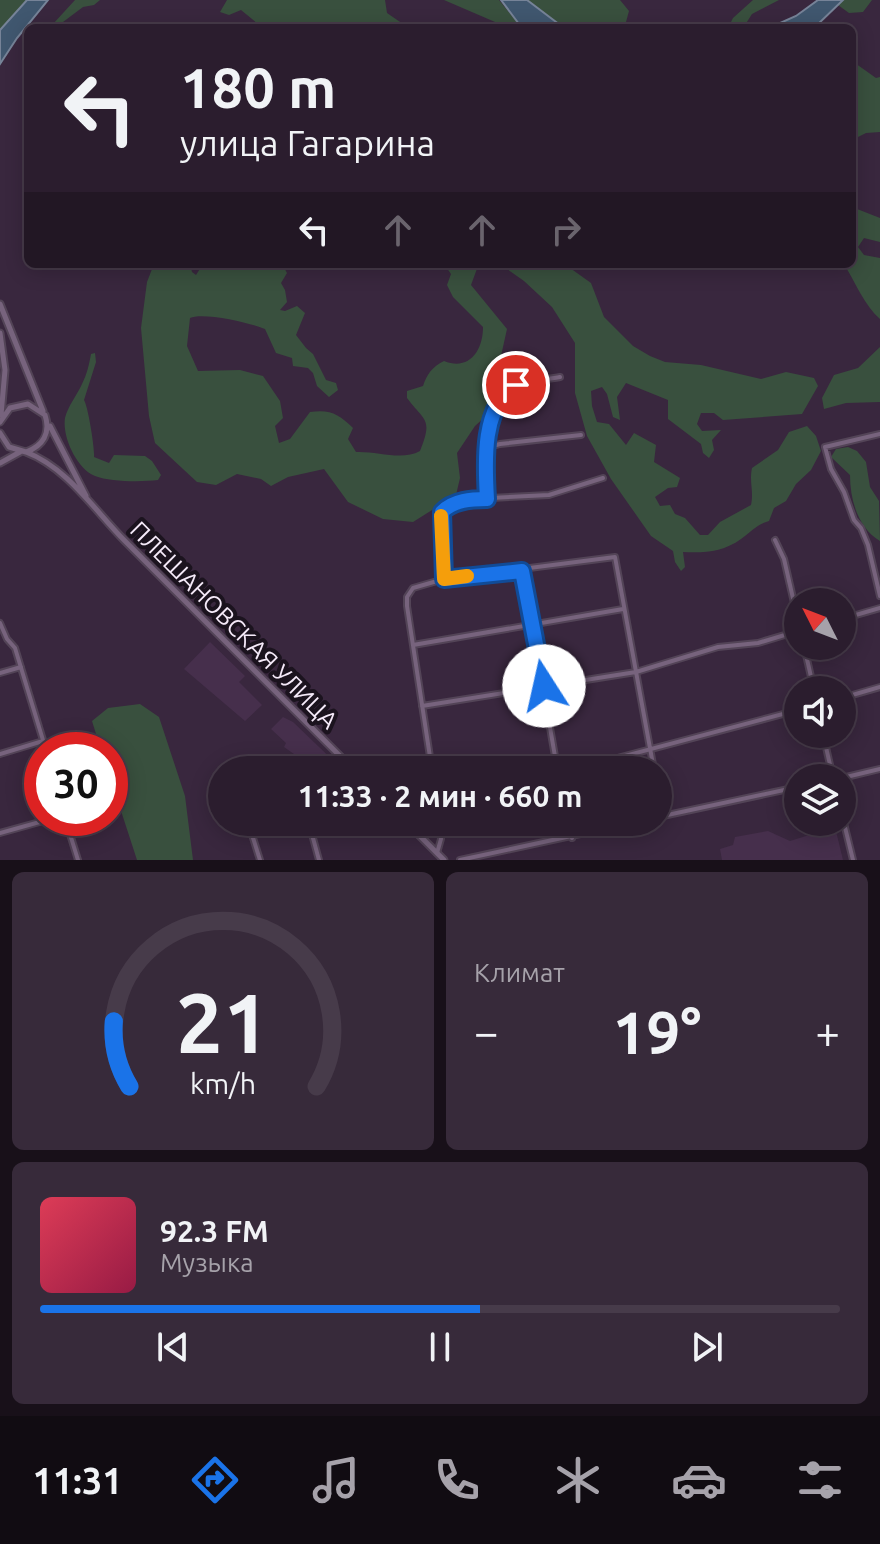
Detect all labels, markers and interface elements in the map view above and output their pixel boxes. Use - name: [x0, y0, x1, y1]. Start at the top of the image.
- icon: left: [48, 56, 152, 160]
- text: 180 m: [180, 56, 336, 119]
- text: улица Гагарина: [180, 122, 435, 163]
- icon: left: [292, 208, 336, 252]
- icon: ahead: [376, 208, 420, 252]
- icon: ahead: [460, 208, 504, 252]
- icon: right: [544, 208, 588, 252]
- pin: [482, 351, 550, 419]
- icon: arrive: [494, 363, 538, 407]
- street label: ПЛЕШАНОВСКАЯ УЛИЦА: [125, 516, 343, 734]
- north arrow: [784, 588, 856, 660]
- map controls: [784, 588, 856, 836]
- position arrow: [502, 644, 586, 728]
- button: sound: [784, 676, 856, 748]
- speed limit sign: 30: [24, 732, 128, 836]
- button: layers: [784, 764, 856, 836]
- text: 11:33 · 2 мин · 660 m: [298, 779, 582, 813]
- text: Климат: [474, 958, 565, 987]
- text: 21: [176, 975, 270, 1069]
- text: 19°: [613, 998, 701, 1065]
- text: −: [474, 1007, 499, 1056]
- text: +: [815, 1007, 840, 1056]
- text: km/h: [190, 1067, 256, 1099]
- text: 92.3 FM: [160, 1214, 269, 1248]
- text: Музыка: [160, 1248, 254, 1277]
- icon: previous: [151, 1325, 195, 1369]
- icon: pause: [418, 1325, 462, 1369]
- icon: next: [685, 1325, 729, 1369]
- icon: directions: [187, 1452, 243, 1508]
- icon: music: [308, 1452, 364, 1508]
- icon: phone: [429, 1452, 485, 1508]
- icon: climate: [550, 1452, 606, 1508]
- icon: car: [671, 1452, 727, 1508]
- icon: filters: [792, 1452, 848, 1508]
- text: 11:31: [32, 1460, 123, 1501]

